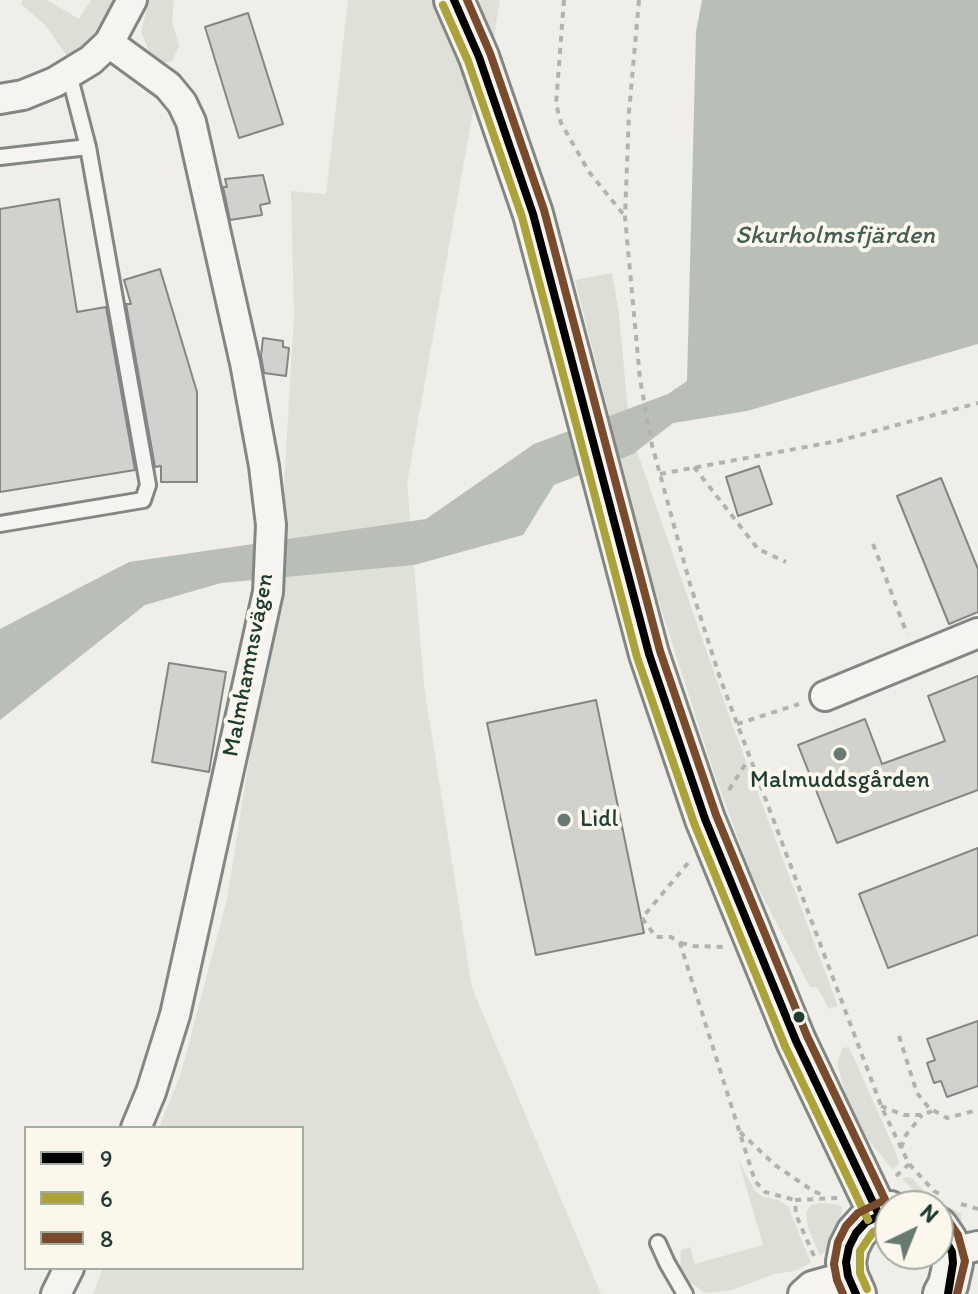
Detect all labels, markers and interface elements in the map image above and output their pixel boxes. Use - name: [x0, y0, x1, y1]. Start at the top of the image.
- water label: Skurholmsfjärden: [735, 220, 935, 252]
- street label: Malmhamnsvägen: [217, 571, 281, 759]
- marker: Malmuddsgården: [831, 745, 849, 763]
- place label: Malmuddsgården: [750, 767, 930, 795]
- place label: Lidl: [580, 806, 618, 834]
- marker: Lidl: [555, 811, 573, 829]
- unlabelled marker: [791, 1009, 807, 1025]
- legend: [24, 1126, 304, 1270]
- text: 9: [100, 1144, 113, 1173]
- text: 6: [100, 1184, 113, 1213]
- north arrow: [874, 1190, 954, 1270]
- text: N: [915, 1199, 944, 1228]
- text: 8: [100, 1224, 113, 1253]

